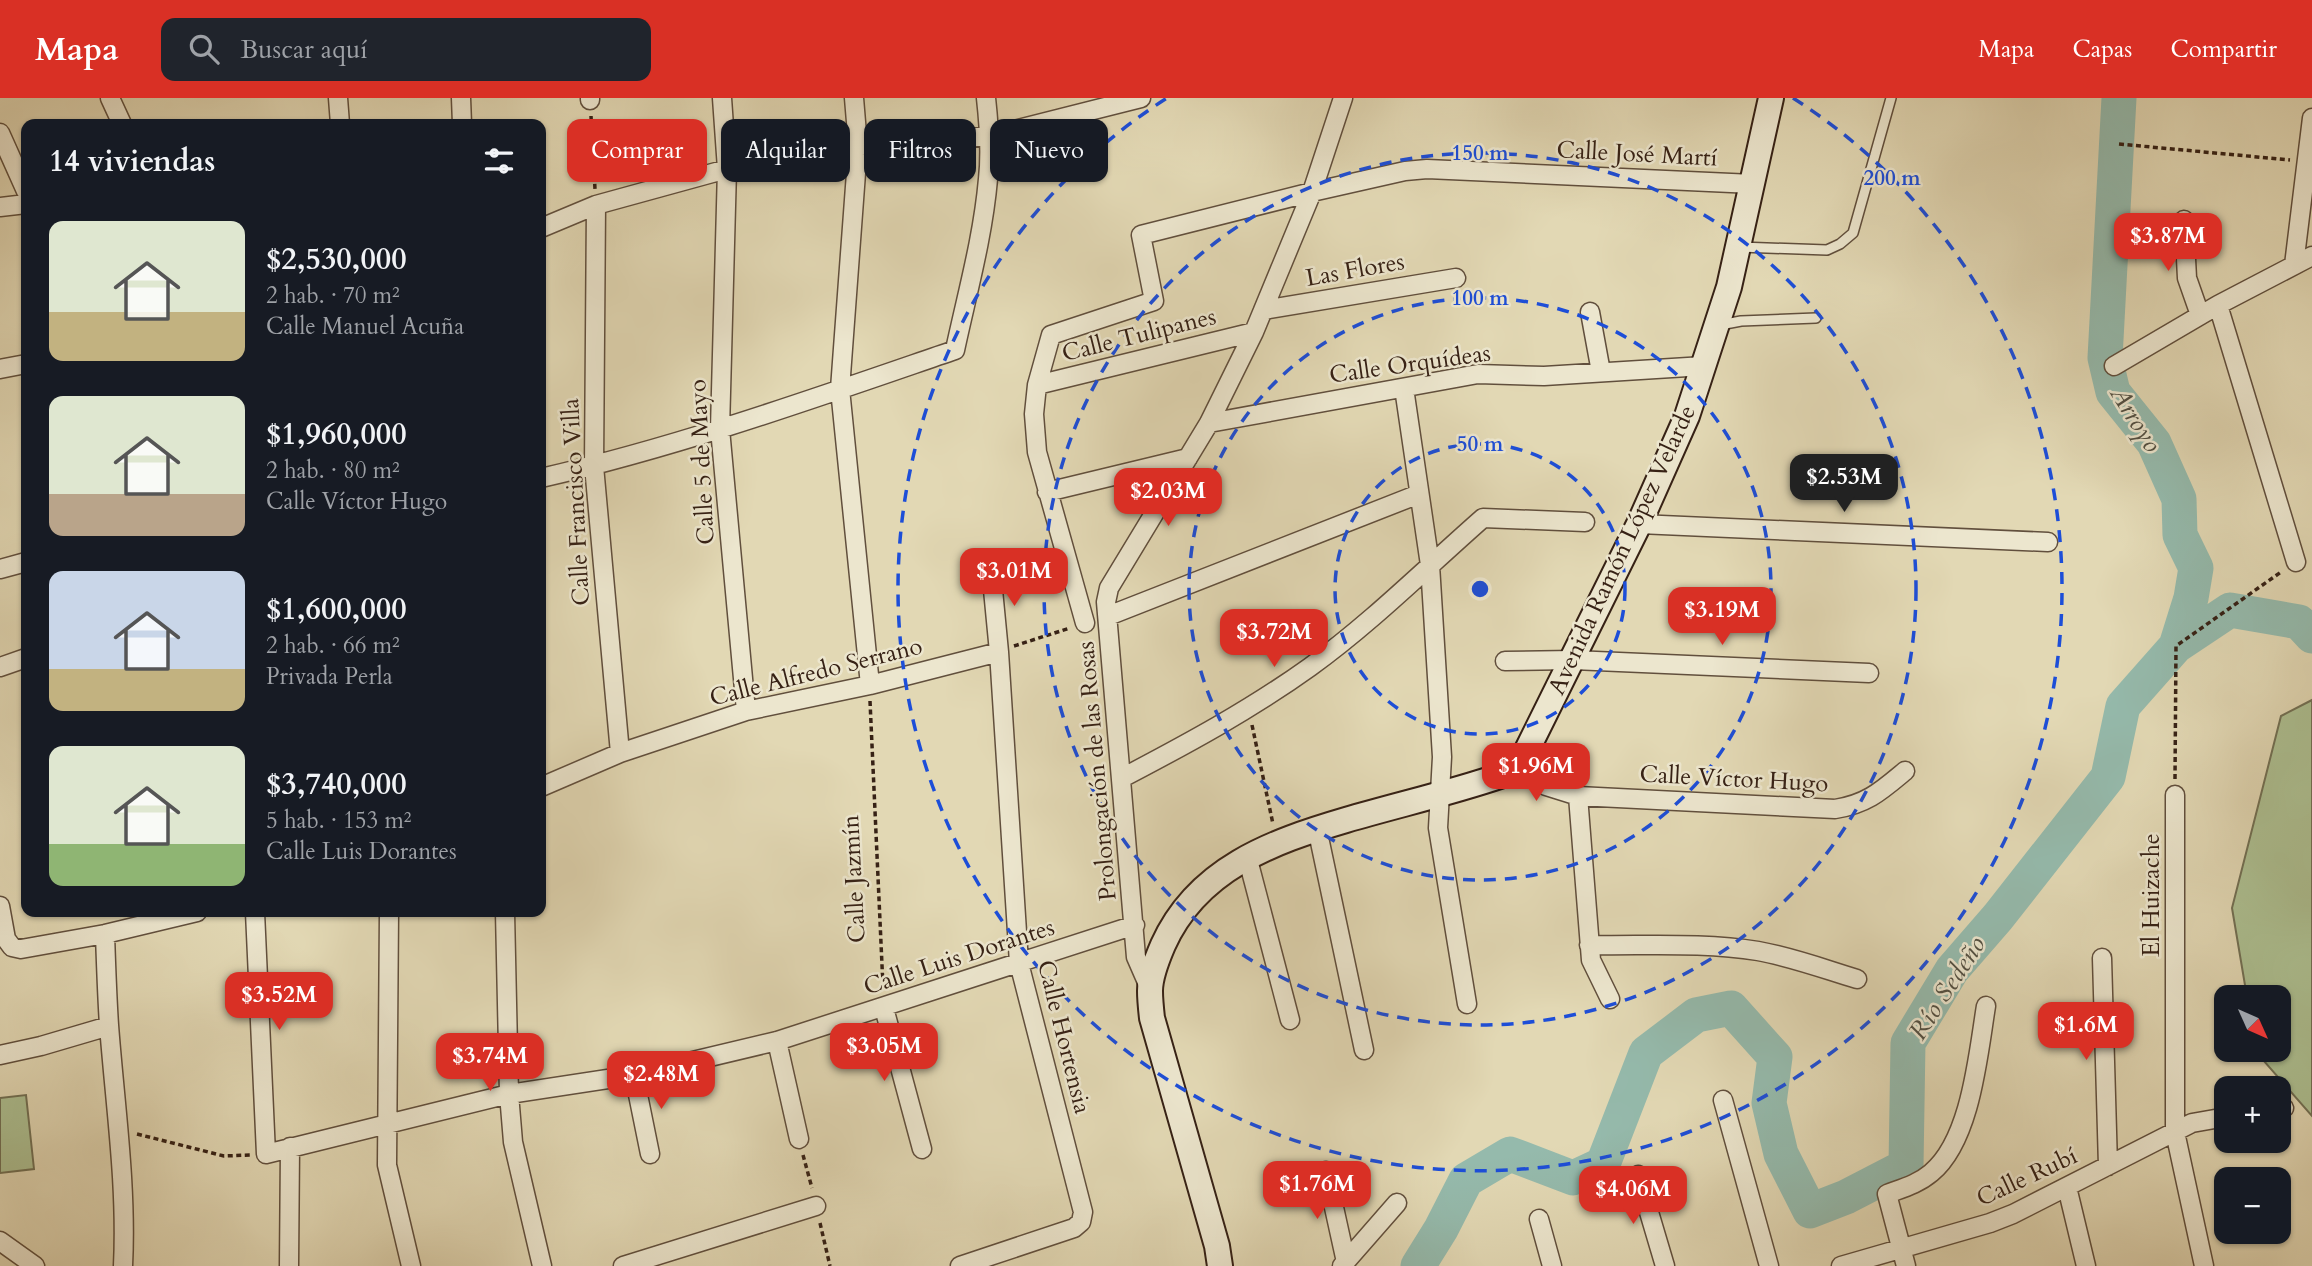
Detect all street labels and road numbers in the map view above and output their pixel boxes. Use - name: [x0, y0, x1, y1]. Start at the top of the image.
- street label: Calle José Martí: [1556, 133, 1718, 175]
- street label: Las Flores: [1303, 245, 1407, 295]
- street label: Calle Tulipanes: [1059, 300, 1219, 370]
- street label: Calle Orquídeas: [1327, 336, 1493, 392]
- street label: Calle 5 de Mayo: [681, 378, 723, 546]
- street label: Calle Francisco Villa: [554, 397, 598, 607]
- street label: Avenida Ramón López Velarde: [1540, 400, 1704, 700]
- street label: Calle Alfredo Serrano: [706, 630, 926, 714]
- street label: Prolongación de las Rosas: [1069, 640, 1125, 902]
- street label: Calle Víctor Hugo: [1639, 758, 1829, 800]
- street label: Calle Jazmín: [834, 814, 874, 944]
- street label: El Huizache: [2135, 833, 2168, 957]
- street label: Calle Luis Dorantes: [859, 911, 1059, 1003]
- street label: Calle Hortensia: [1029, 957, 1099, 1118]
- street label: Calle Rubí: [1971, 1139, 2083, 1215]

